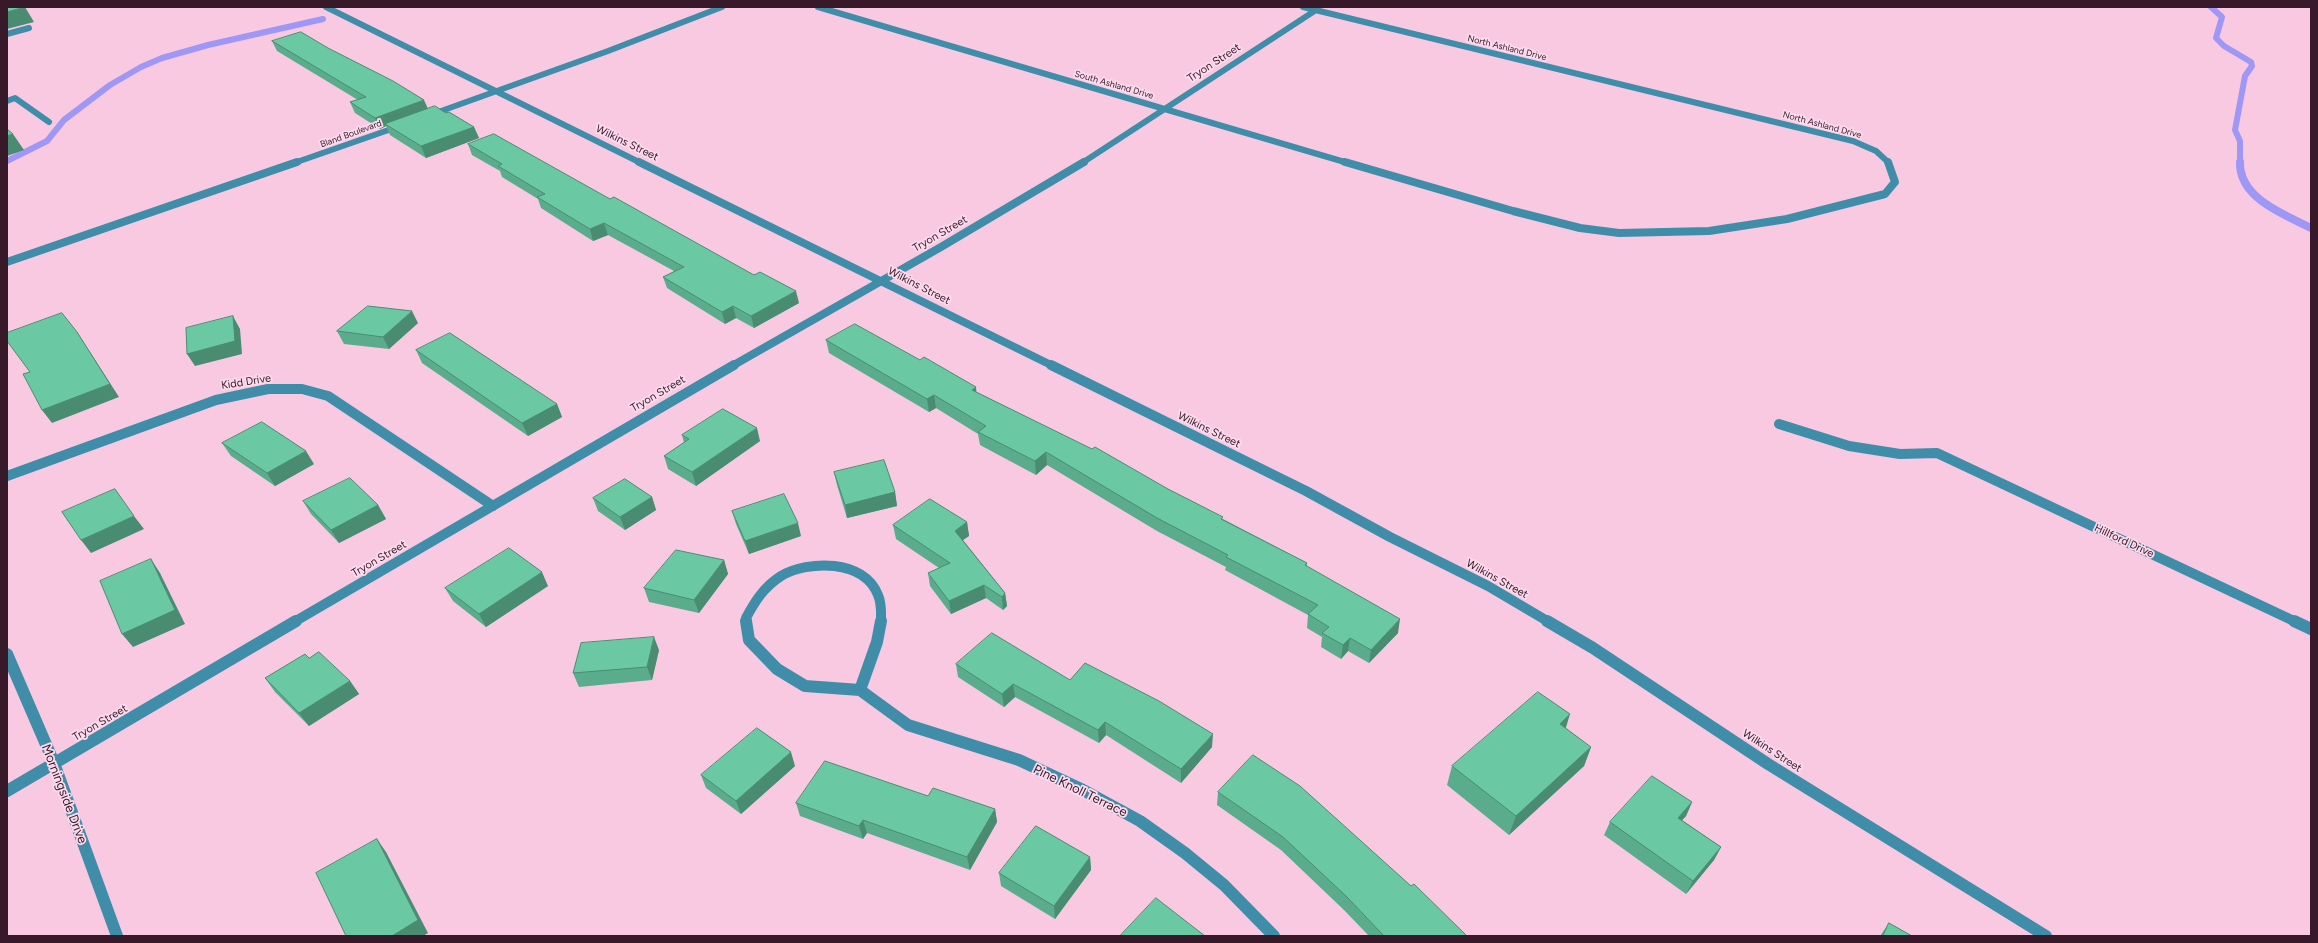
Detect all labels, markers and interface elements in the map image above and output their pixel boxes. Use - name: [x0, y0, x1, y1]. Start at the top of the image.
- street label: North Ashland Drive: [1466, 33, 1548, 63]
- street label: Tryon Street: [1185, 41, 1243, 85]
- street label: South Ashland Drive: [1073, 69, 1155, 101]
- street label: North Ashland Drive: [1781, 109, 1863, 141]
- street label: Bland Boulevard: [319, 118, 383, 150]
- street label: Wilkins Street: [593, 122, 661, 164]
- street label: Tryon Street: [910, 213, 970, 255]
- street label: Wilkins Street: [886, 265, 952, 307]
- street label: Kidd Drive: [220, 372, 272, 392]
- street label: Tryon Street: [628, 373, 688, 415]
- street label: Wilkins Street: [1175, 409, 1243, 451]
- street label: Hillford Drive: [2092, 521, 2156, 561]
- street label: Tryon Street: [349, 538, 409, 580]
- street label: Wilkins Street: [1464, 557, 1530, 601]
- street label: Tryon Street: [70, 702, 130, 744]
- street label: Wilkins Street: [1740, 727, 1804, 775]
- street label: Morningside Drive: [38, 742, 90, 846]
- street label: Pine Knoll Terrace: [1030, 761, 1130, 821]

